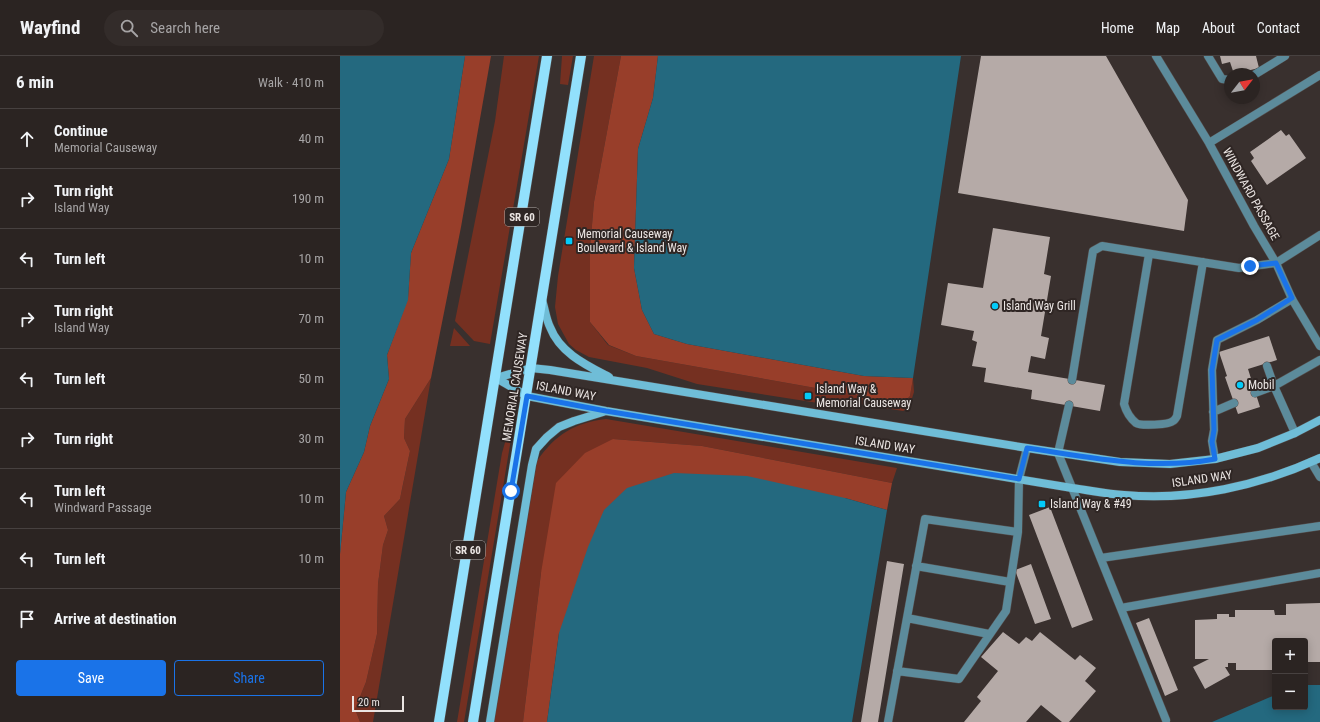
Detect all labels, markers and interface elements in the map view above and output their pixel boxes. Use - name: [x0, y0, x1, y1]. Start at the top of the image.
- search box: [104, 10, 384, 46]
- text: Wayfind: [20, 16, 80, 39]
- icon: search: [118, 17, 140, 39]
- text: Search here: [150, 19, 220, 37]
- text: Home: [1101, 20, 1134, 36]
- text: Map: [1156, 20, 1180, 36]
- text: About: [1202, 20, 1235, 36]
- text: Contact: [1257, 20, 1300, 36]
- north arrow: [1224, 68, 1260, 104]
- text: 6 min: [16, 72, 54, 92]
- text: Walk · 410 m: [258, 75, 324, 90]
- text: Continue: [54, 122, 108, 140]
- icon: ahead: [16, 128, 38, 150]
- text: 40 m: [298, 131, 324, 146]
- text: Memorial Causeway: [54, 140, 157, 155]
- street label: WINDWARD PASSAGE: [1220, 145, 1282, 243]
- text: Turn right: [54, 182, 113, 200]
- icon: right: [16, 188, 38, 210]
- text: 190 m: [292, 191, 324, 206]
- text: Island Way: [54, 200, 109, 215]
- road number: SR 60: [505, 208, 539, 226]
- place label: Memorial Causeway Boulevard & Island Way: [577, 227, 687, 255]
- marker: Memorial Causeway Boulevard & Island Way: [564, 236, 574, 246]
- icon: left: [16, 248, 38, 270]
- text: Turn left: [54, 250, 105, 268]
- text: 10 m: [298, 251, 324, 266]
- route end: [1241, 257, 1259, 275]
- place label: Island Way Grill: [1003, 299, 1076, 313]
- marker: Island Way Grill: [990, 301, 1000, 311]
- text: Turn right: [54, 302, 113, 320]
- icon: right: [16, 308, 38, 330]
- text: 70 m: [298, 311, 324, 326]
- text: Island Way: [54, 320, 109, 335]
- street label: MEMORIAL CAUSEWAY: [499, 331, 531, 443]
- icon: left: [16, 368, 38, 390]
- text: Turn left: [54, 370, 105, 388]
- text: 50 m: [298, 371, 324, 386]
- street label: ISLAND WAY: [535, 378, 598, 404]
- place label: Mobil: [1248, 378, 1275, 392]
- marker: Mobil: [1235, 380, 1245, 390]
- place label: Island Way & Memorial Causeway: [816, 382, 911, 410]
- marker: Island Way & Memorial Causeway: [803, 391, 813, 401]
- icon: right: [16, 428, 38, 450]
- text: Turn right: [54, 430, 113, 448]
- text: 30 m: [298, 431, 324, 446]
- street label: ISLAND WAY: [854, 433, 917, 457]
- street label: ISLAND WAY: [1171, 468, 1234, 490]
- text: Turn left: [54, 482, 105, 500]
- route start: [502, 482, 520, 500]
- icon: left: [16, 488, 38, 510]
- text: 10 m: [298, 491, 324, 506]
- place label: Island Way & #49: [1050, 497, 1132, 511]
- marker: Island Way & #49: [1037, 499, 1047, 509]
- text: Windward Passage: [54, 500, 152, 515]
- road number: SR 60: [451, 541, 485, 559]
- icon: left: [16, 548, 38, 570]
- text: Turn left: [54, 550, 105, 568]
- text: 10 m: [298, 551, 324, 566]
- icon: arrive: [16, 608, 38, 630]
- text: Arrive at destination: [54, 610, 177, 628]
- map controls: [1272, 638, 1308, 710]
- button: +: [1272, 638, 1308, 674]
- button: Save: [16, 660, 166, 696]
- button: Share: [174, 660, 324, 696]
- button: −: [1272, 674, 1308, 710]
- scale bar: [352, 694, 404, 713]
- text: 20 m: [358, 696, 380, 709]

